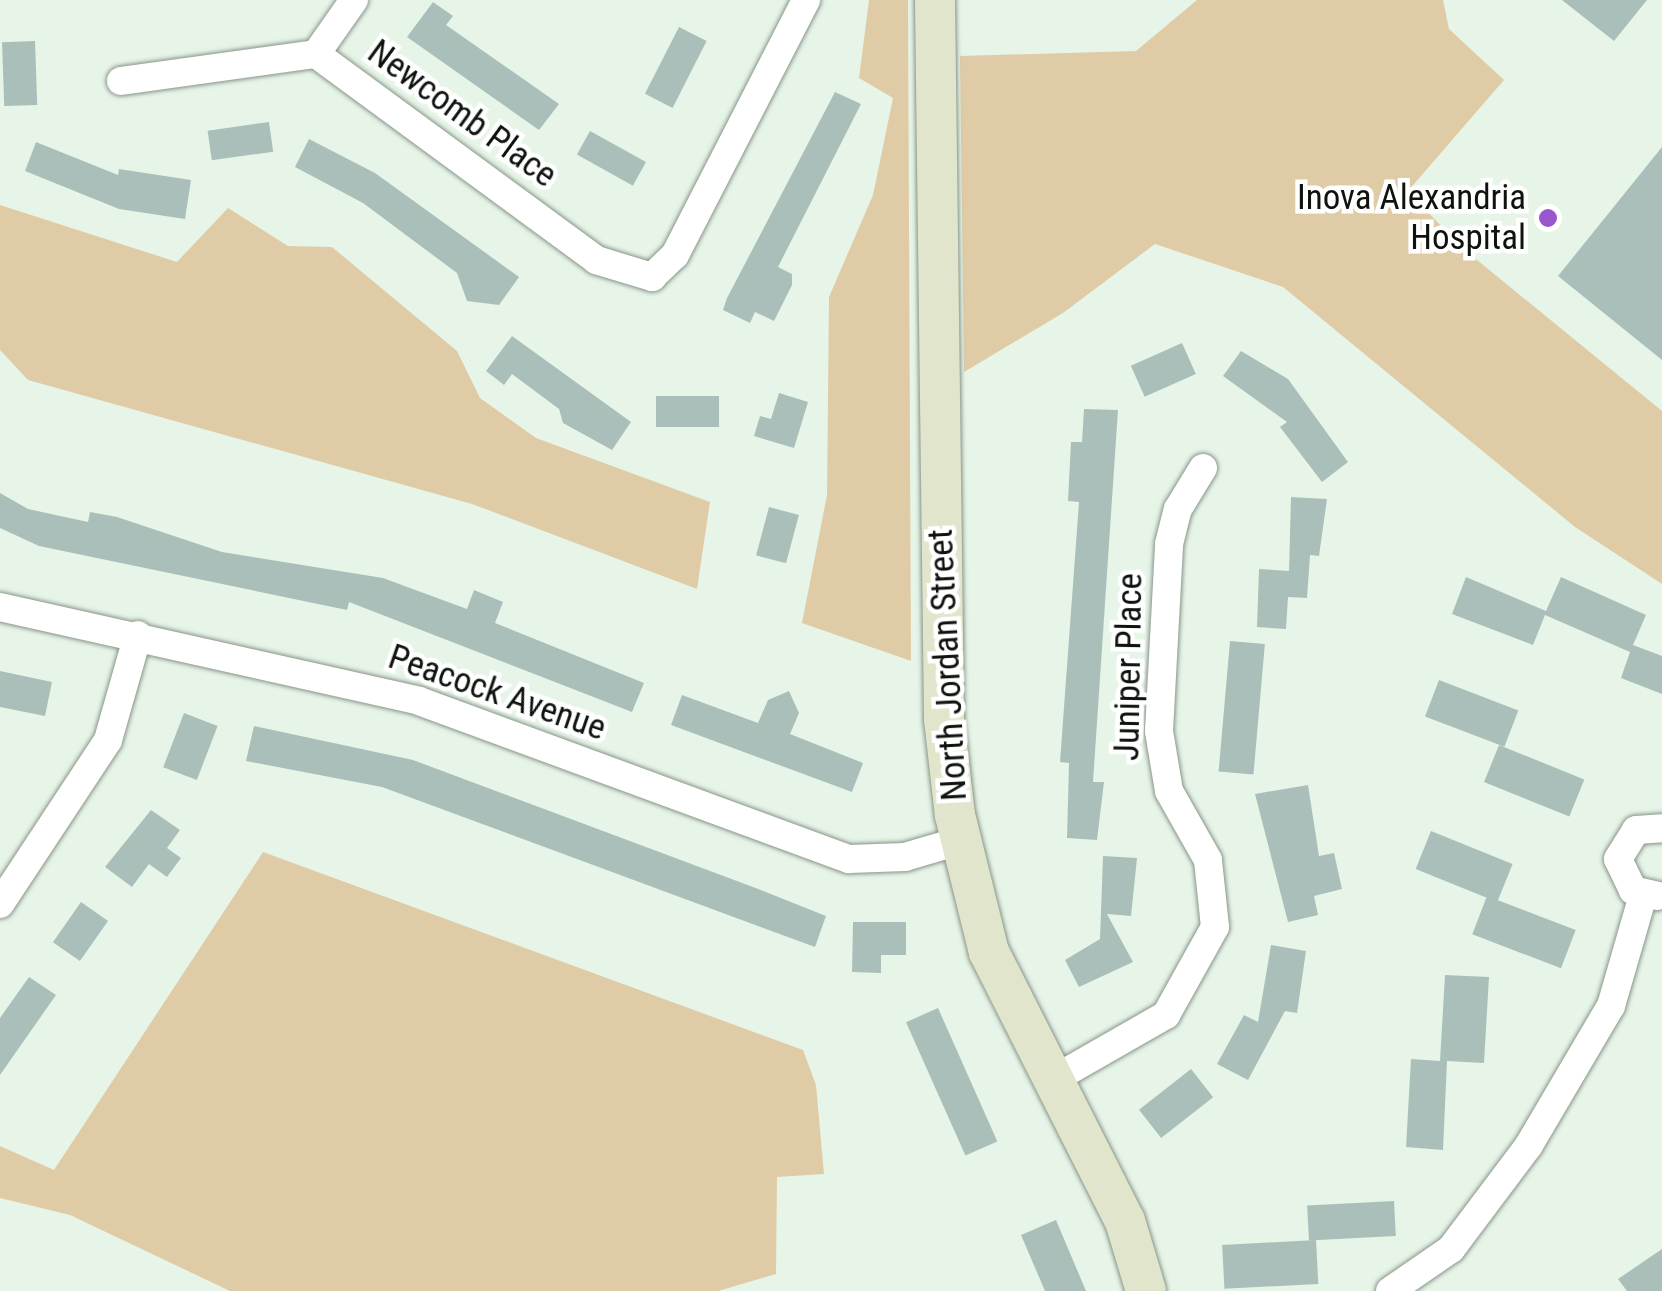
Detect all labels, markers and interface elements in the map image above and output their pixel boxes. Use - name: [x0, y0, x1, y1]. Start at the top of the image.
- street label: Newcomb Place: [359, 31, 565, 197]
- place label: Inova Alexandria Hospital: [1297, 177, 1526, 259]
- marker: Inova Alexandria Hospital: [1535, 205, 1561, 231]
- street label: North Jordan Street: [920, 528, 976, 802]
- street label: Juniper Place: [1106, 573, 1152, 761]
- street label: Peacock Avenue: [383, 636, 611, 750]

